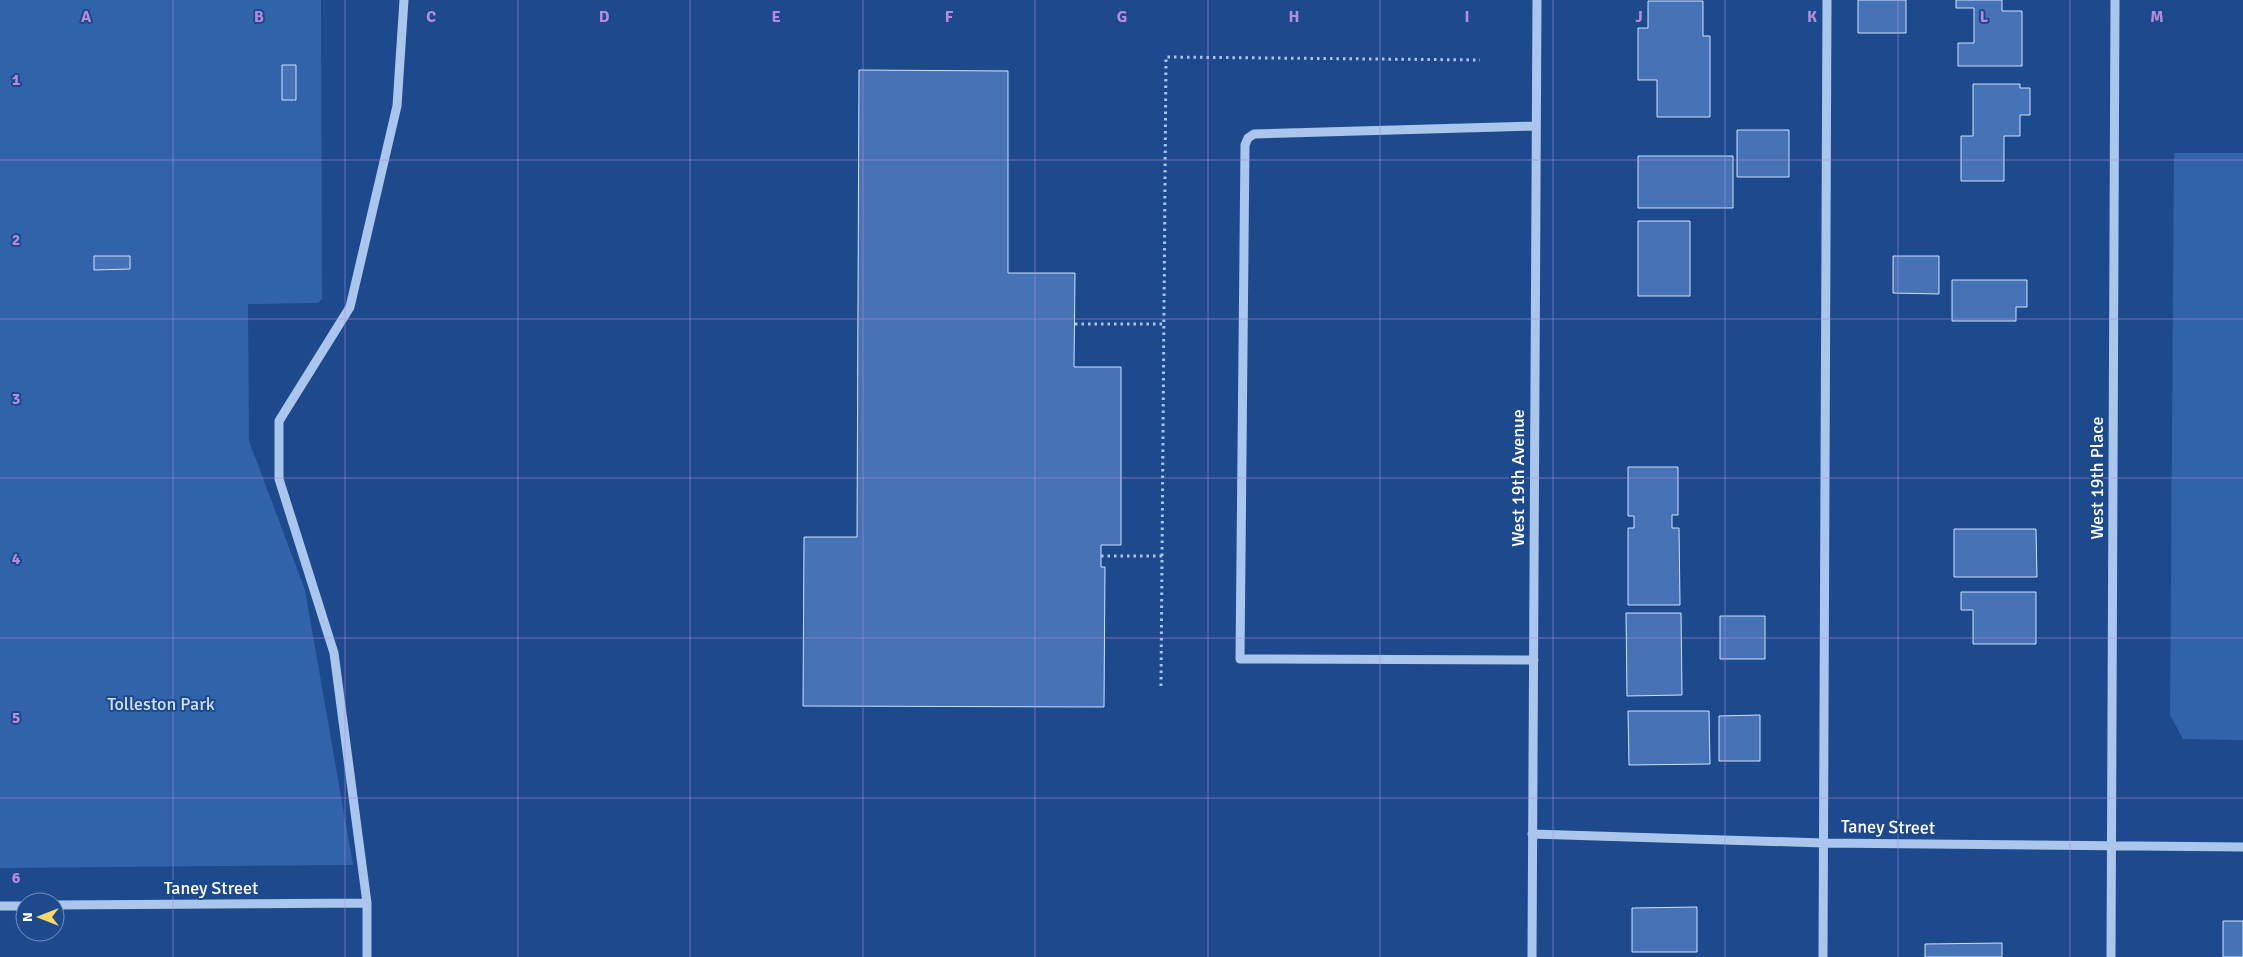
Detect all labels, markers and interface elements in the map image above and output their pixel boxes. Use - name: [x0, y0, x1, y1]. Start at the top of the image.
- text: A: [81, 7, 92, 27]
- text: B: [254, 7, 264, 27]
- text: C: [426, 7, 436, 27]
- text: D: [599, 7, 610, 27]
- text: E: [771, 7, 781, 27]
- text: F: [945, 7, 954, 27]
- text: G: [1117, 7, 1127, 27]
- text: H: [1289, 7, 1299, 27]
- text: I: [1464, 7, 1470, 27]
- text: J: [1635, 7, 1643, 27]
- text: K: [1807, 7, 1817, 27]
- text: L: [1980, 7, 1989, 27]
- text: M: [2150, 7, 2164, 27]
- text: 1: [12, 70, 21, 90]
- text: 2: [12, 230, 20, 250]
- text: 3: [12, 389, 20, 409]
- street label: West 19th Avenue: [1507, 409, 1529, 547]
- street label: West 19th Place: [2086, 416, 2108, 540]
- text: 4: [12, 549, 21, 569]
- park label: Tolleston Park: [107, 693, 215, 715]
- text: 5: [12, 708, 20, 728]
- street label: Taney Street: [1841, 815, 1935, 839]
- text: 6: [12, 868, 21, 888]
- street label: Taney Street: [164, 877, 258, 899]
- north arrow: [15, 892, 65, 942]
- text: N: [19, 912, 36, 922]

